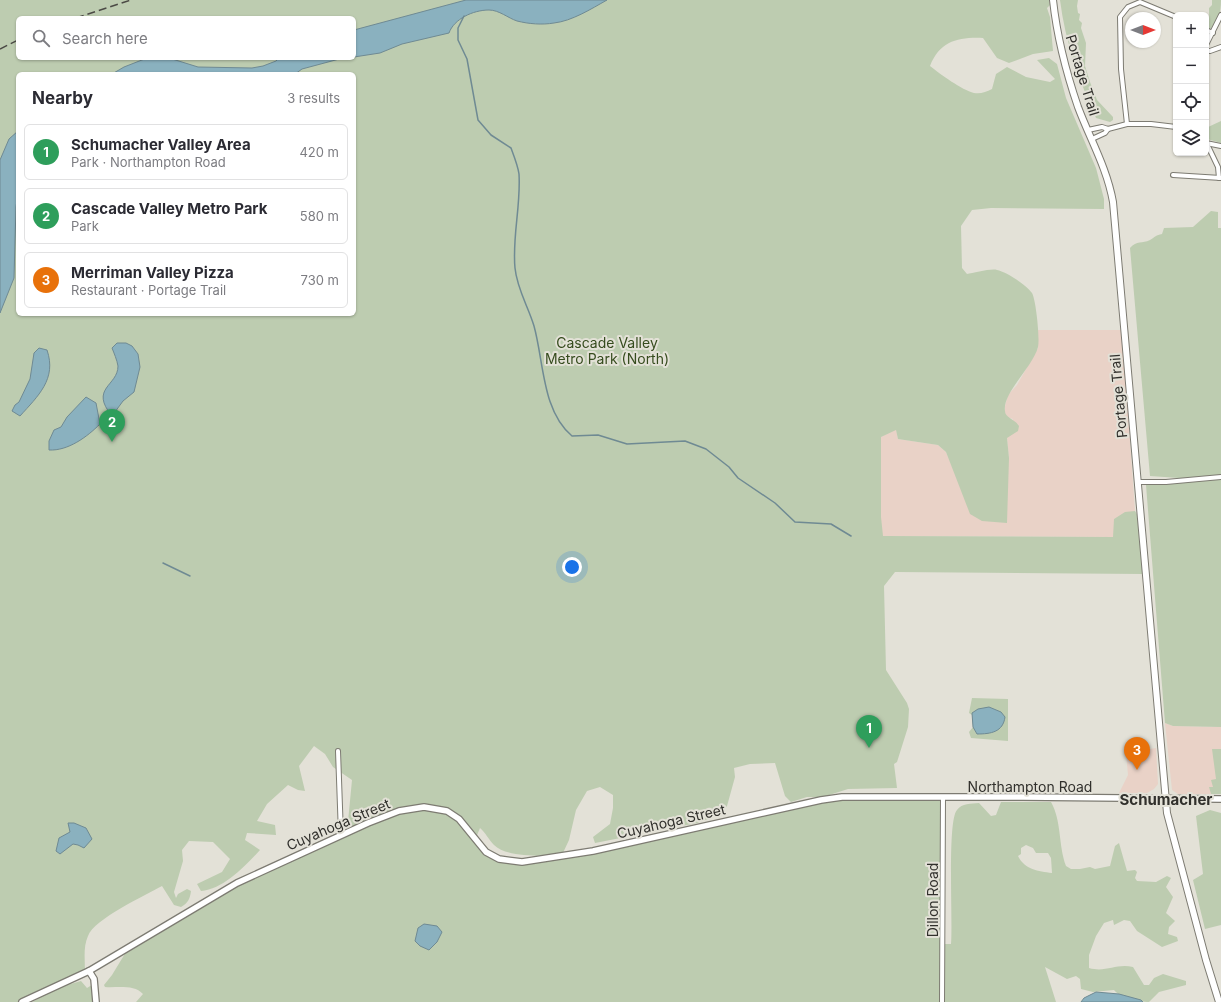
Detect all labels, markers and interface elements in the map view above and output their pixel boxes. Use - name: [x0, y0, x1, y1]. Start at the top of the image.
- north arrow: [1125, 12, 1161, 48]
- map controls: [1173, 12, 1209, 156]
- button: +: [1173, 12, 1209, 48]
- search box: [16, 16, 356, 60]
- icon: search: [30, 27, 52, 49]
- text: Search here: [62, 29, 148, 48]
- street label: Portage Trail: [1063, 32, 1103, 118]
- button: −: [1173, 48, 1209, 84]
- button: locate: [1173, 84, 1209, 120]
- text: Nearby: [32, 88, 93, 108]
- text: 3 results: [287, 90, 340, 106]
- button: layers: [1173, 120, 1209, 156]
- text: Schumacher Valley Area: [71, 135, 251, 154]
- text: 1: [43, 144, 49, 160]
- text: 420 m: [299, 144, 339, 160]
- text: Park · Northampton Road: [71, 154, 226, 170]
- text: Cascade Valley Metro Park: [71, 199, 267, 218]
- text: 2: [42, 208, 50, 224]
- text: 580 m: [300, 208, 339, 224]
- text: Park: [71, 218, 99, 234]
- text: Merriman Valley Pizza: [71, 263, 234, 282]
- text: 3: [42, 272, 50, 288]
- text: 730 m: [301, 272, 339, 288]
- text: Restaurant · Portage Trail: [71, 282, 226, 298]
- park label: Cascade Valley Metro Park (North): [545, 334, 669, 367]
- street label: Portage Trail: [1106, 353, 1130, 439]
- pin: 2: [99, 409, 125, 442]
- your location: [562, 557, 582, 577]
- pin: 1: [856, 715, 882, 748]
- pin: 3: [1124, 737, 1150, 770]
- street label: Northampton Road: [968, 778, 1092, 795]
- district label: Schumacher: [1120, 790, 1212, 809]
- street label: Cuyahoga Street: [284, 794, 393, 853]
- street label: Cuyahoga Street: [615, 800, 727, 842]
- street label: Dillon Road: [924, 863, 941, 937]

